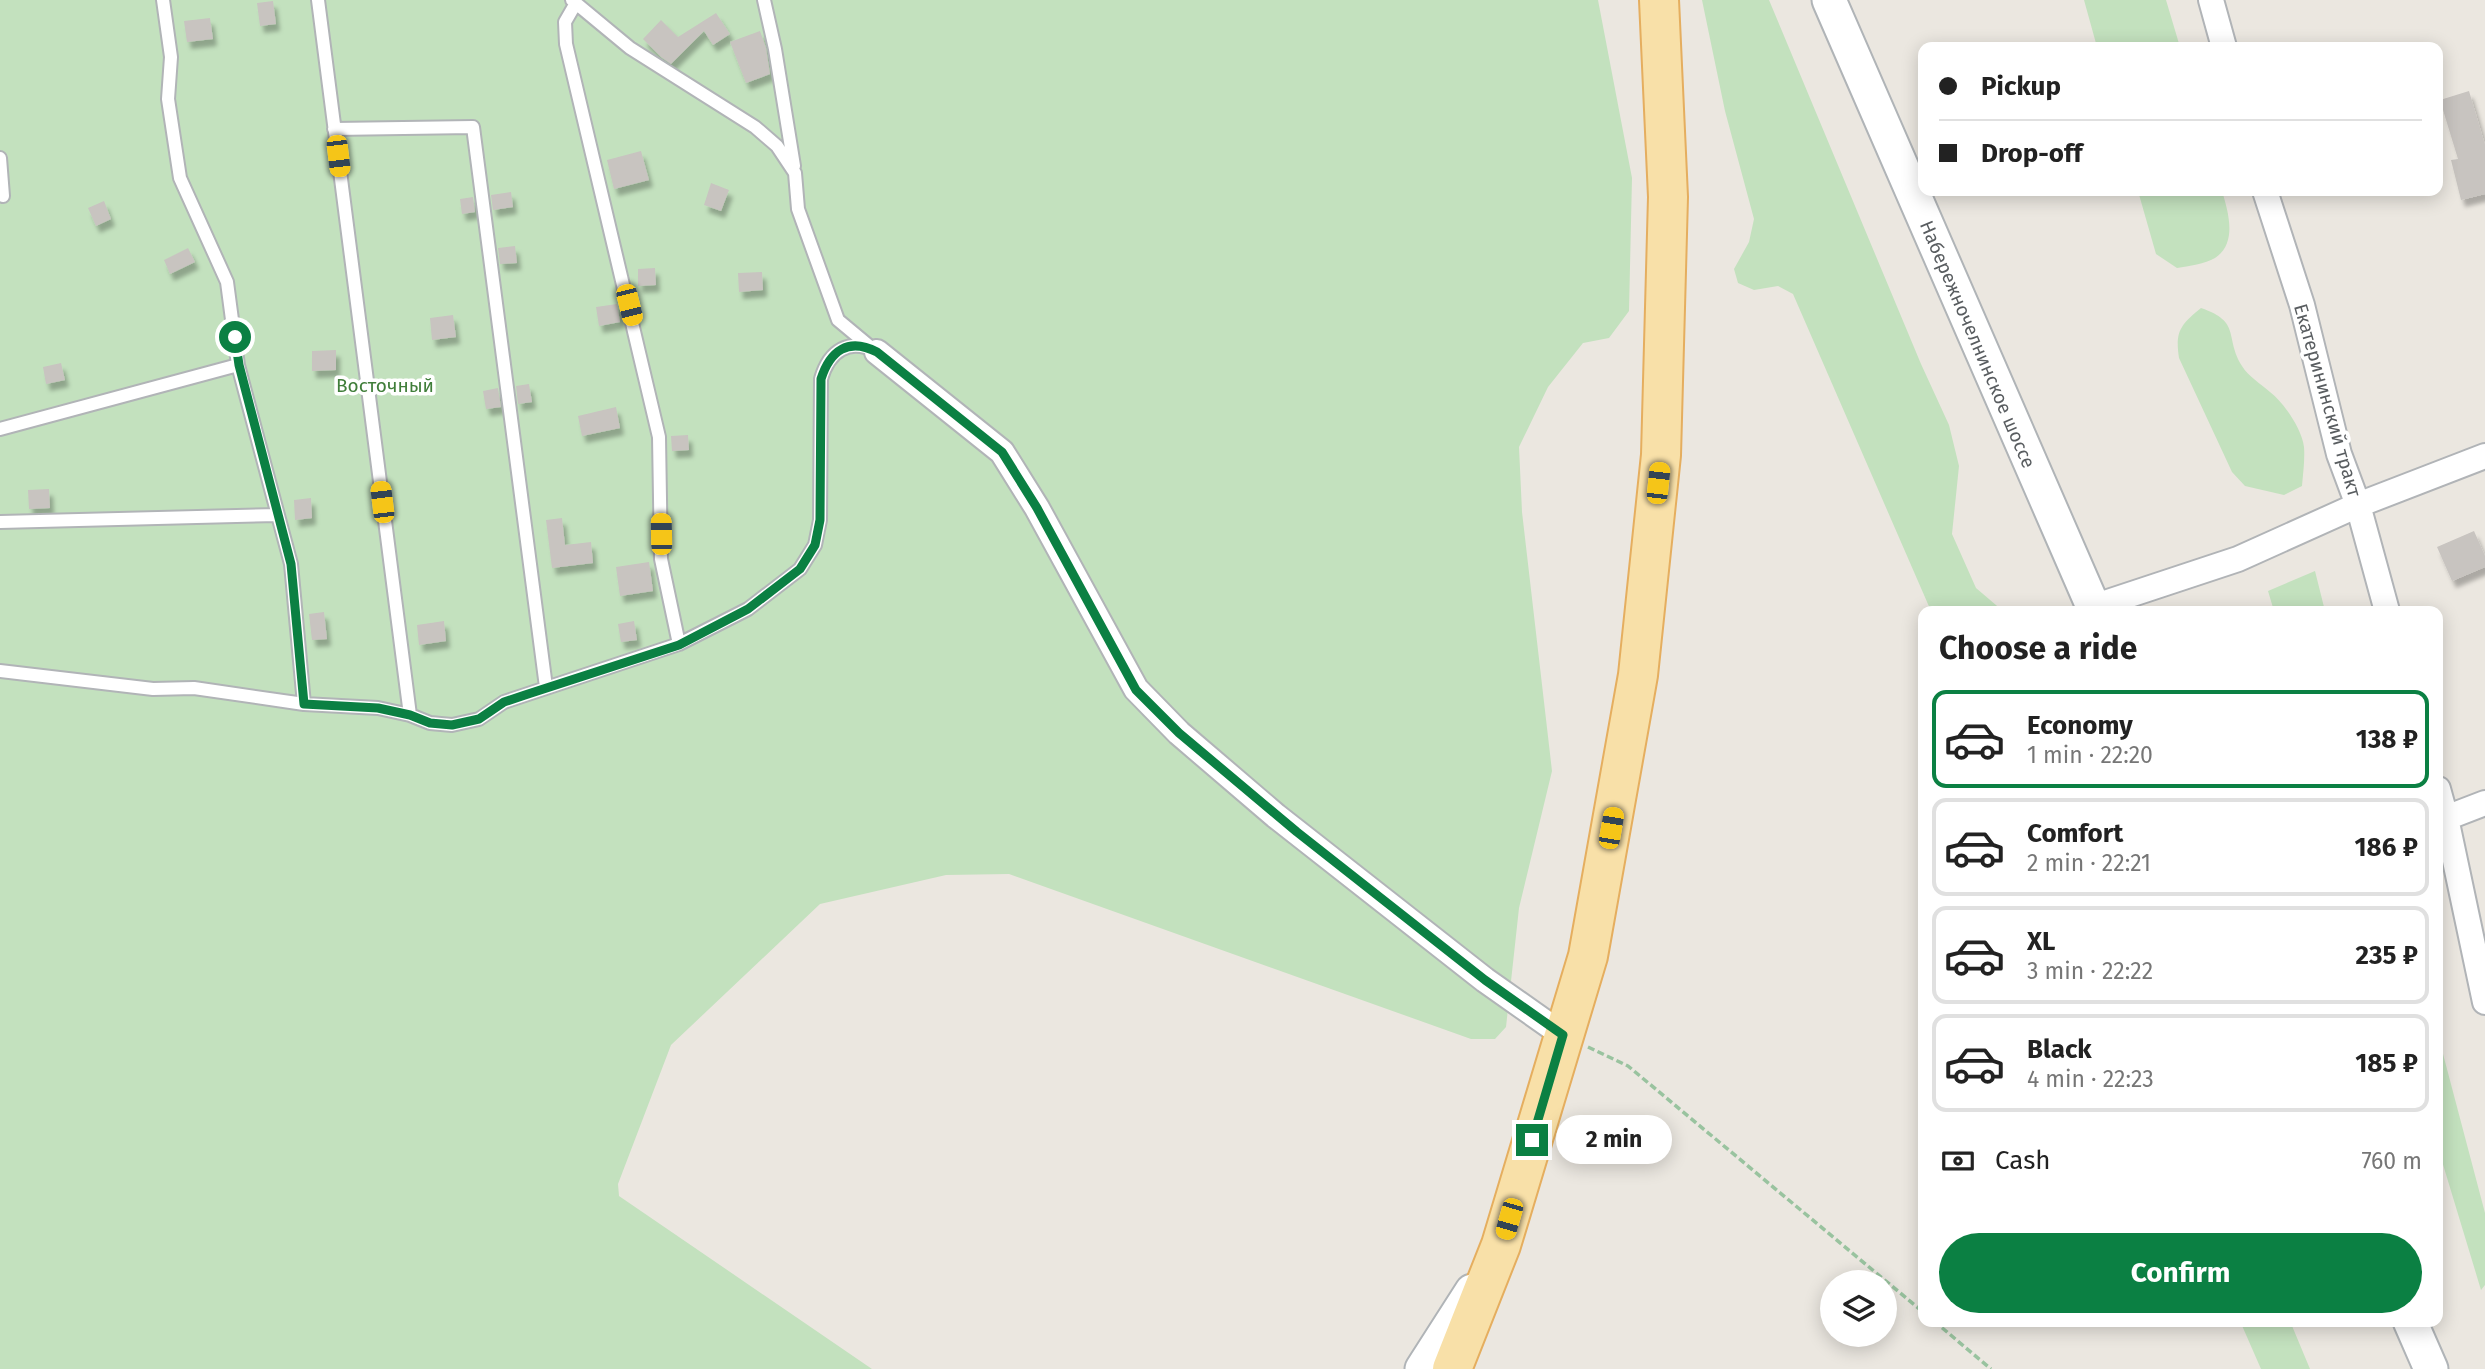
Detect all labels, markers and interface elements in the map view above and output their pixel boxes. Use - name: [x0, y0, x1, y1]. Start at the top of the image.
- text: Pickup: [1981, 71, 2061, 102]
- car: [326, 134, 351, 178]
- text: Drop-off: [1981, 138, 2083, 169]
- street label: Набережночелнинское шоссе: [1915, 217, 2040, 472]
- car: [614, 282, 645, 328]
- street label: Екатерининский тракт: [2289, 301, 2366, 500]
- route start: [219, 321, 251, 353]
- park label: Восточный: [336, 374, 434, 397]
- car: [1646, 461, 1671, 505]
- car: [370, 480, 395, 524]
- car: [651, 513, 672, 555]
- text: Choose a ride: [1939, 629, 2137, 667]
- icon: car: [1943, 708, 2006, 771]
- text: Economy: [2027, 710, 2133, 741]
- text: 138 ₽: [2356, 724, 2418, 755]
- text: 1 min · 22:20: [2027, 741, 2153, 769]
- car: [1598, 805, 1625, 851]
- icon: car: [1943, 816, 2006, 879]
- text: Comfort: [2027, 818, 2123, 849]
- text: 186 ₽: [2355, 832, 2418, 863]
- text: 2 min · 22:21: [2027, 849, 2151, 877]
- icon: car: [1943, 924, 2006, 987]
- text: XL: [2027, 926, 2055, 957]
- text: 235 ₽: [2356, 940, 2418, 971]
- text: 3 min · 22:22: [2027, 957, 2153, 985]
- icon: car: [1943, 1032, 2006, 1095]
- text: Black: [2027, 1034, 2092, 1065]
- text: 185 ₽: [2355, 1048, 2418, 1079]
- text: 4 min · 22:23: [2027, 1065, 2154, 1093]
- callout: 2 min: [1556, 1116, 1672, 1164]
- route end: [1516, 1124, 1548, 1156]
- text: 2 min: [1586, 1125, 1642, 1153]
- icon: cash: [1939, 1142, 1977, 1180]
- text: Cash: [1995, 1145, 2051, 1176]
- text: 760 m: [2361, 1147, 2422, 1175]
- car: [1494, 1196, 1525, 1242]
- button: Confirm: [1939, 1233, 2422, 1313]
- map controls: [1820, 1270, 1897, 1347]
- button: layers: [1820, 1270, 1897, 1347]

